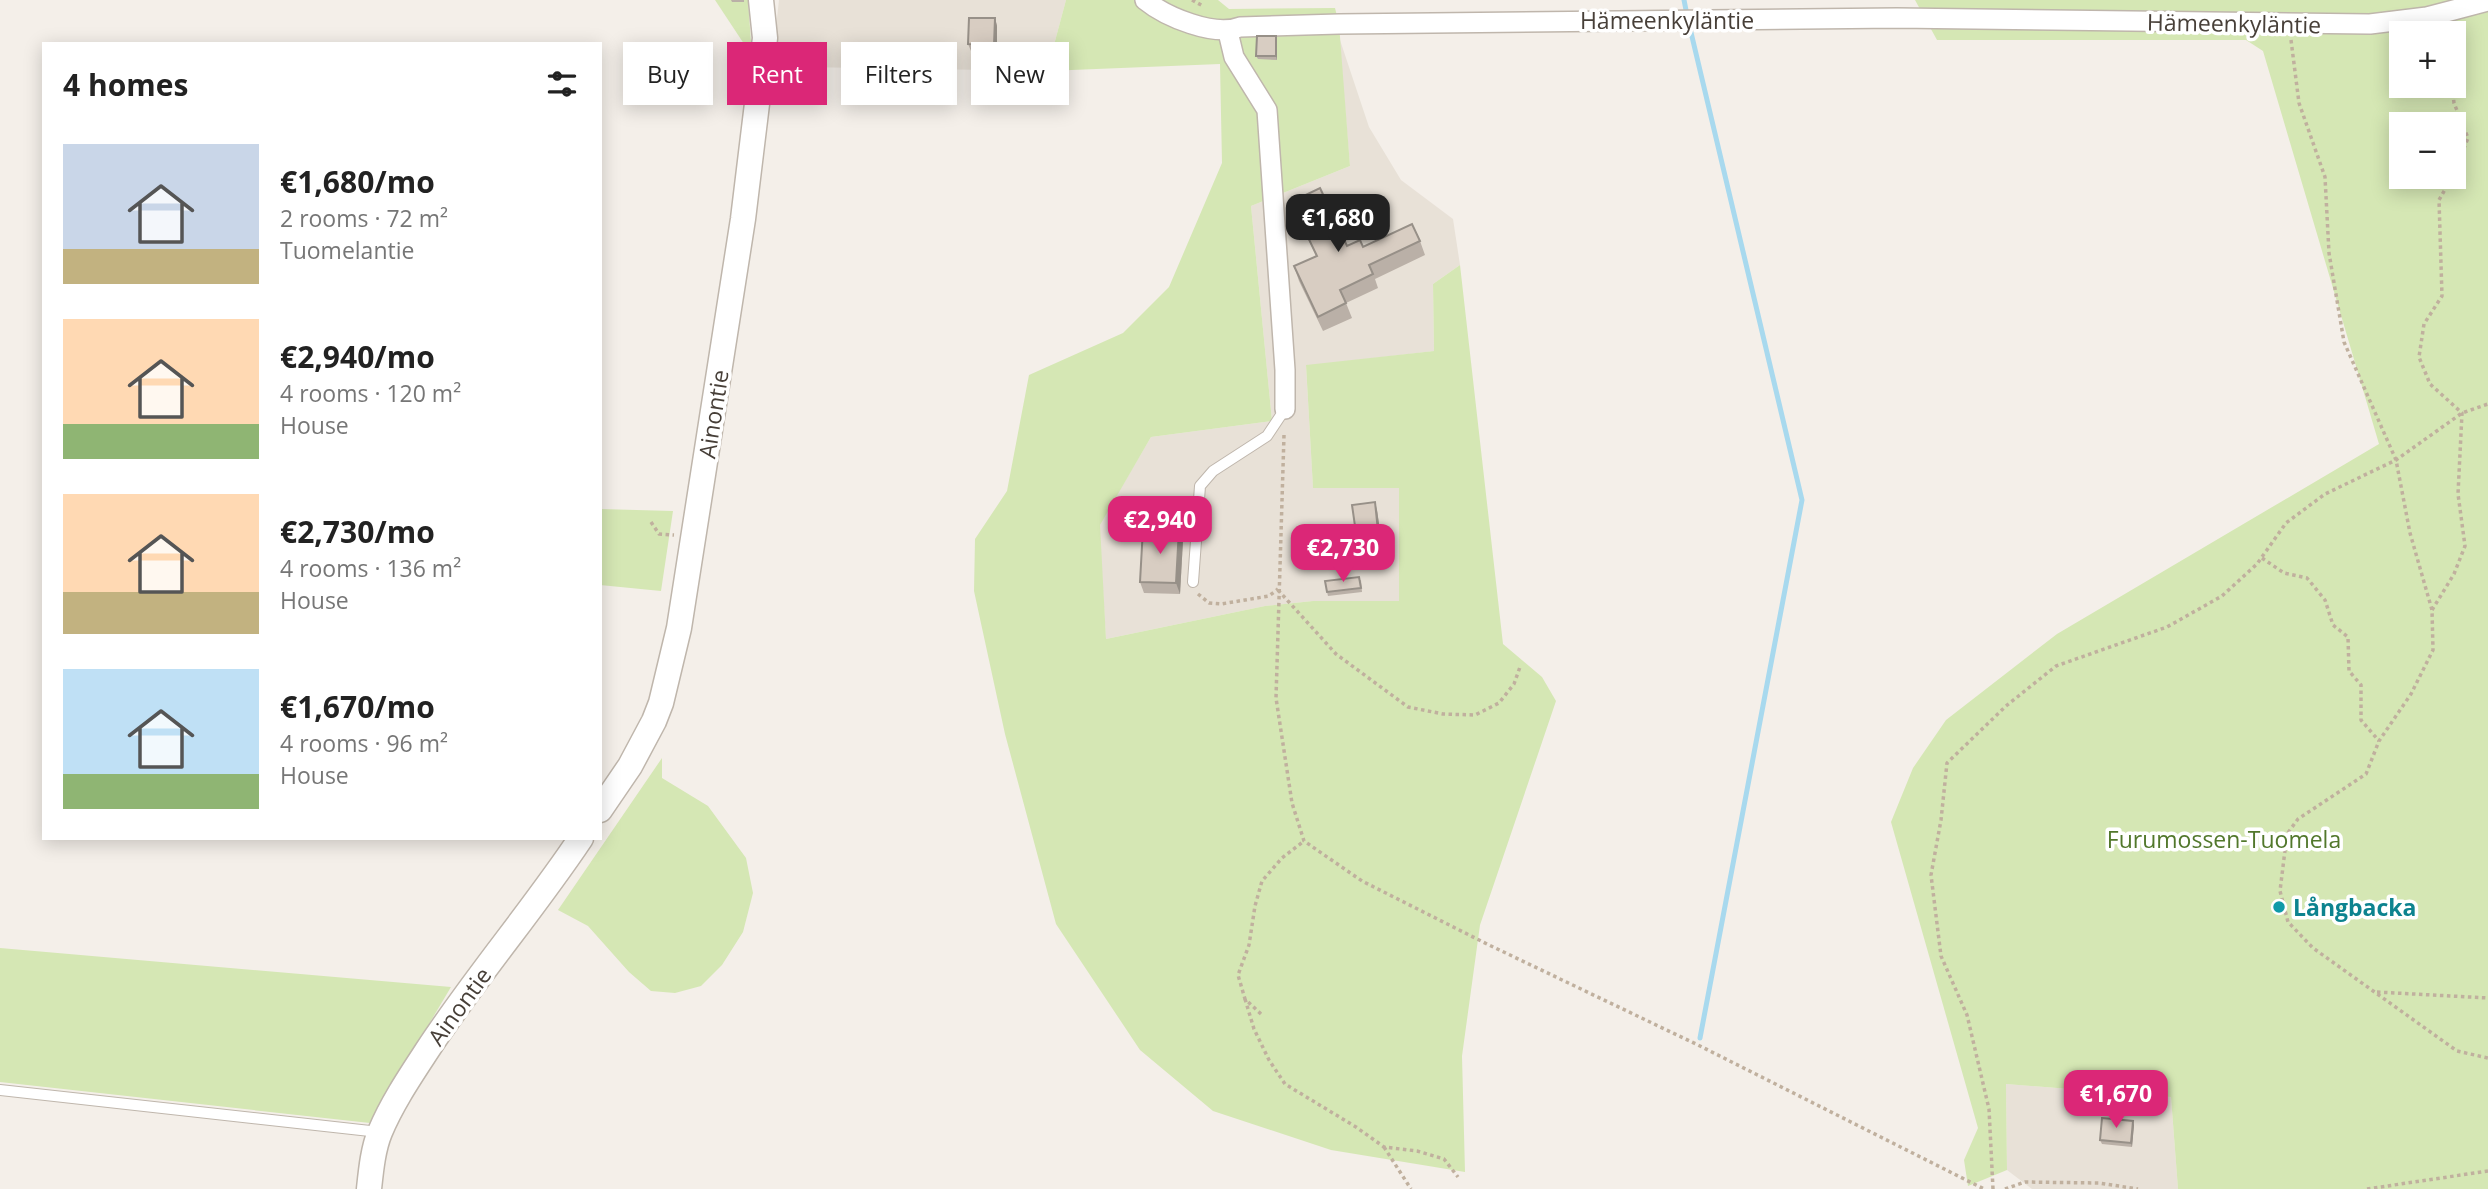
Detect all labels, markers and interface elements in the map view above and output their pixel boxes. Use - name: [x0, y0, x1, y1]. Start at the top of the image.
- street label: Hämeenkyläntie: [1580, 4, 1754, 36]
- street label: Hämeenkyläntie: [2147, 5, 2321, 41]
- map controls: [2389, 21, 2466, 189]
- button: +: [2389, 21, 2466, 98]
- chip: Buy: [623, 42, 713, 105]
- chip: Rent: [727, 42, 827, 105]
- chip: Filters: [841, 42, 957, 105]
- chip: New: [971, 42, 1069, 105]
- text: 4 homes: [63, 64, 188, 105]
- icon: filters: [543, 65, 581, 103]
- button: −: [2389, 112, 2466, 189]
- text: €1,680/mo: [280, 161, 435, 202]
- icon: home: [119, 172, 203, 256]
- pin: €1,680: [1281, 194, 1395, 254]
- text: €1,680: [1302, 201, 1374, 233]
- text: 2 rooms · 72 m²: [280, 202, 448, 234]
- text: Tuomelantie: [280, 234, 414, 266]
- text: €2,940/mo: [280, 336, 435, 377]
- icon: home: [119, 347, 203, 431]
- street label: Ainontie: [690, 367, 736, 461]
- text: 4 rooms · 120 m²: [280, 377, 461, 409]
- text: House: [280, 409, 349, 441]
- pin: €2,940: [1103, 496, 1217, 556]
- text: €2,940: [1124, 503, 1196, 535]
- text: €2,730/mo: [280, 511, 435, 552]
- icon: home: [119, 522, 203, 606]
- pin: €2,730: [1286, 524, 1400, 584]
- text: €2,730: [1307, 531, 1379, 563]
- text: 4 rooms · 136 m²: [280, 552, 461, 584]
- text: House: [280, 584, 349, 616]
- text: €1,670/mo: [280, 686, 435, 727]
- icon: home: [119, 697, 203, 781]
- text: 4 rooms · 96 m²: [280, 727, 448, 759]
- text: House: [280, 759, 349, 791]
- park label: Furumossen-Tuomela: [2107, 823, 2341, 855]
- place label: Långbacka: [2293, 891, 2416, 923]
- marker: Långbacka: [2271, 899, 2287, 915]
- street label: Ainontie: [420, 960, 498, 1052]
- pin: €1,670: [2059, 1070, 2173, 1130]
- text: €1,670: [2080, 1077, 2152, 1109]

